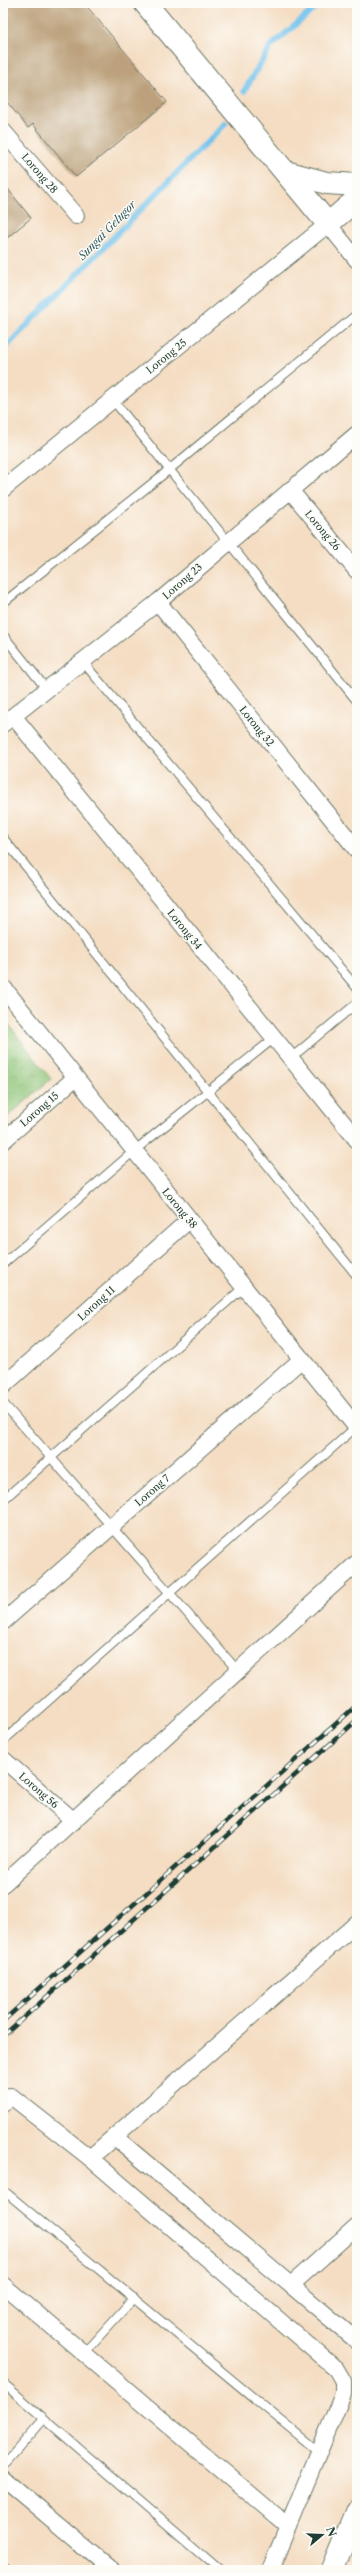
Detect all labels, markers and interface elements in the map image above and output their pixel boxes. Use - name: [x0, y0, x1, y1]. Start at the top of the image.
- street label: Lorong 28: [19, 151, 61, 196]
- water label: Sungai Gelugor: [74, 197, 140, 263]
- street label: Lorong 25: [143, 336, 189, 377]
- street label: Lorong 26: [302, 507, 343, 553]
- street label: Lorong 23: [160, 561, 205, 602]
- street label: Lorong 32: [236, 703, 277, 749]
- street label: Lorong 34: [164, 906, 205, 952]
- street label: Lorong 15: [17, 1089, 61, 1130]
- street label: Lorong 38: [159, 1185, 200, 1231]
- street label: Lorong 11: [75, 1283, 118, 1323]
- street label: Lorong 7: [132, 1472, 173, 1509]
- street label: Lorong 56: [16, 1770, 61, 1811]
- north arrow: [302, 2515, 342, 2555]
- text: N: [323, 2525, 340, 2539]

